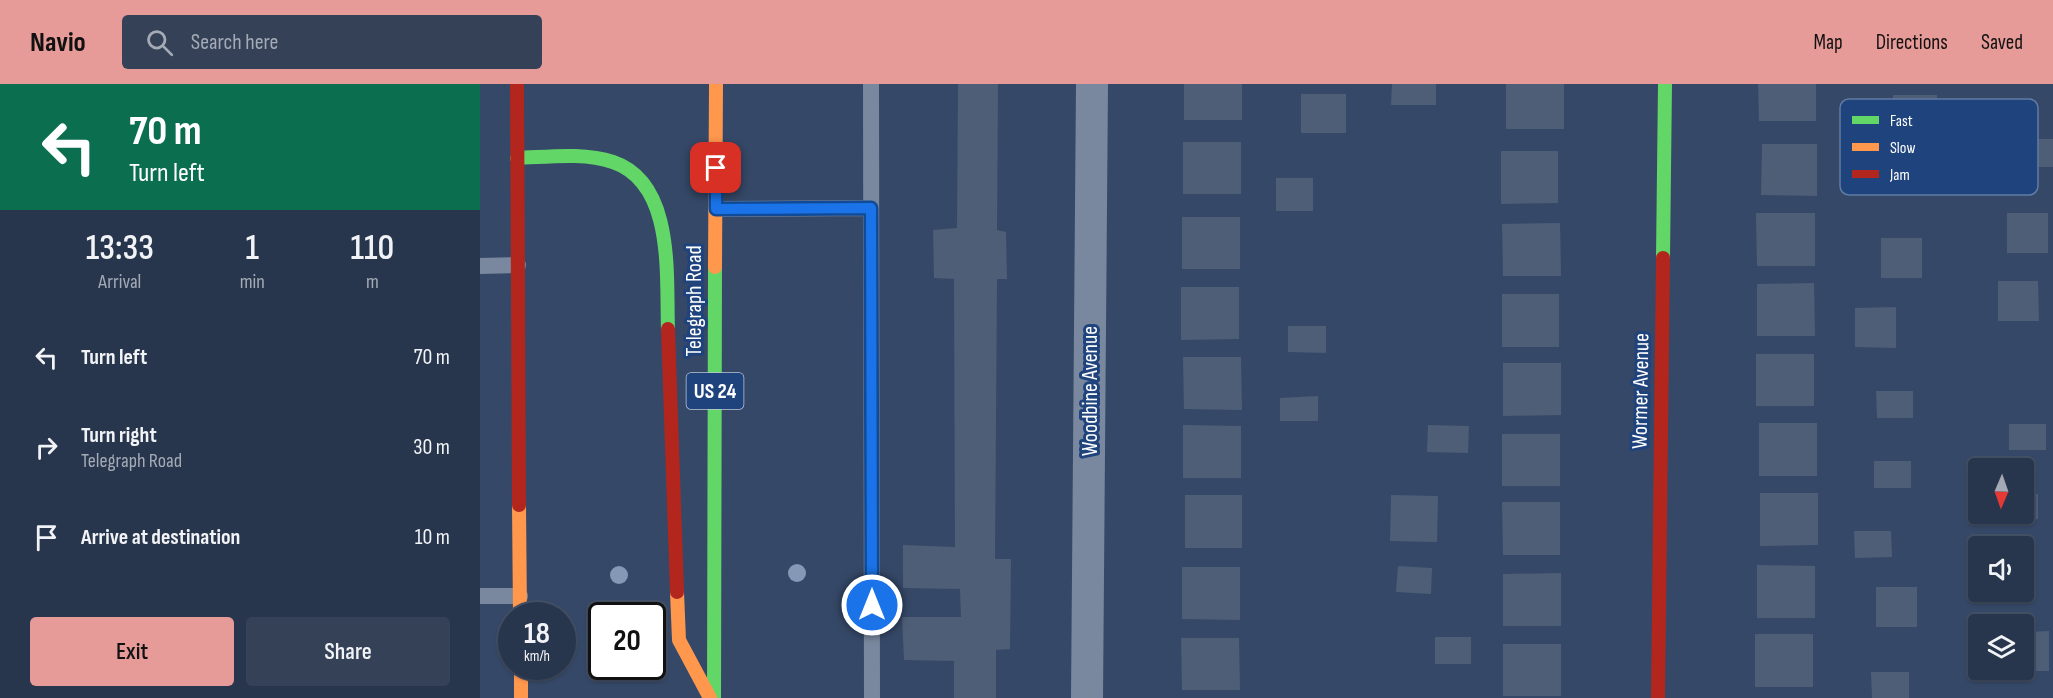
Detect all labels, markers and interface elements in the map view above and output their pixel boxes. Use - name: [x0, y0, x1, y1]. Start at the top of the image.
- search box: [122, 15, 542, 69]
- text: Navio: [30, 26, 86, 59]
- icon: search: [143, 26, 176, 59]
- text: Search here: [191, 29, 278, 56]
- text: Map: [1813, 30, 1843, 55]
- text: Directions: [1876, 30, 1948, 55]
- text: Saved: [1981, 30, 2023, 55]
- legend: [1840, 99, 2038, 195]
- text: 70 m: [129, 106, 202, 157]
- icon: left: [30, 108, 108, 186]
- text: Fast: [1890, 112, 1913, 131]
- text: Slow: [1890, 139, 1915, 158]
- pin: [690, 142, 741, 193]
- icon: arrive: [699, 151, 732, 184]
- text: Turn left: [129, 157, 205, 189]
- text: Jam: [1889, 166, 1910, 185]
- text: 13:33: [86, 227, 154, 270]
- text: 1: [246, 227, 259, 270]
- text: 110: [351, 227, 394, 270]
- street label: Telegraph Road: [681, 245, 708, 357]
- text: Arrival: [98, 270, 141, 294]
- text: min: [240, 270, 265, 294]
- text: m: [366, 270, 379, 294]
- street label: Woodbine Avenue: [1077, 326, 1104, 456]
- street label: Wormer Avenue: [1626, 333, 1656, 449]
- icon: left: [30, 341, 63, 374]
- text: Turn left: [81, 344, 147, 371]
- text: 70 m: [414, 344, 450, 371]
- road number: US 24: [686, 373, 744, 409]
- text: Turn right: [81, 422, 157, 449]
- icon: right: [30, 431, 63, 464]
- text: 30 m: [413, 434, 450, 461]
- text: Telegraph Road: [81, 449, 182, 473]
- north arrow: [1968, 458, 2034, 524]
- map controls: [1968, 458, 2034, 680]
- icon: arrive: [30, 521, 63, 554]
- text: Arrive at destination: [81, 524, 240, 551]
- text: 10 m: [415, 524, 450, 551]
- button: sound: [1968, 536, 2034, 602]
- position arrow: [840, 573, 904, 637]
- speed limit sign: 20: [588, 602, 666, 680]
- button: layers: [1968, 614, 2034, 680]
- text: 18: [524, 616, 550, 652]
- button: Exit: [30, 617, 234, 686]
- button: Share: [246, 617, 450, 686]
- text: km/h: [524, 647, 550, 666]

